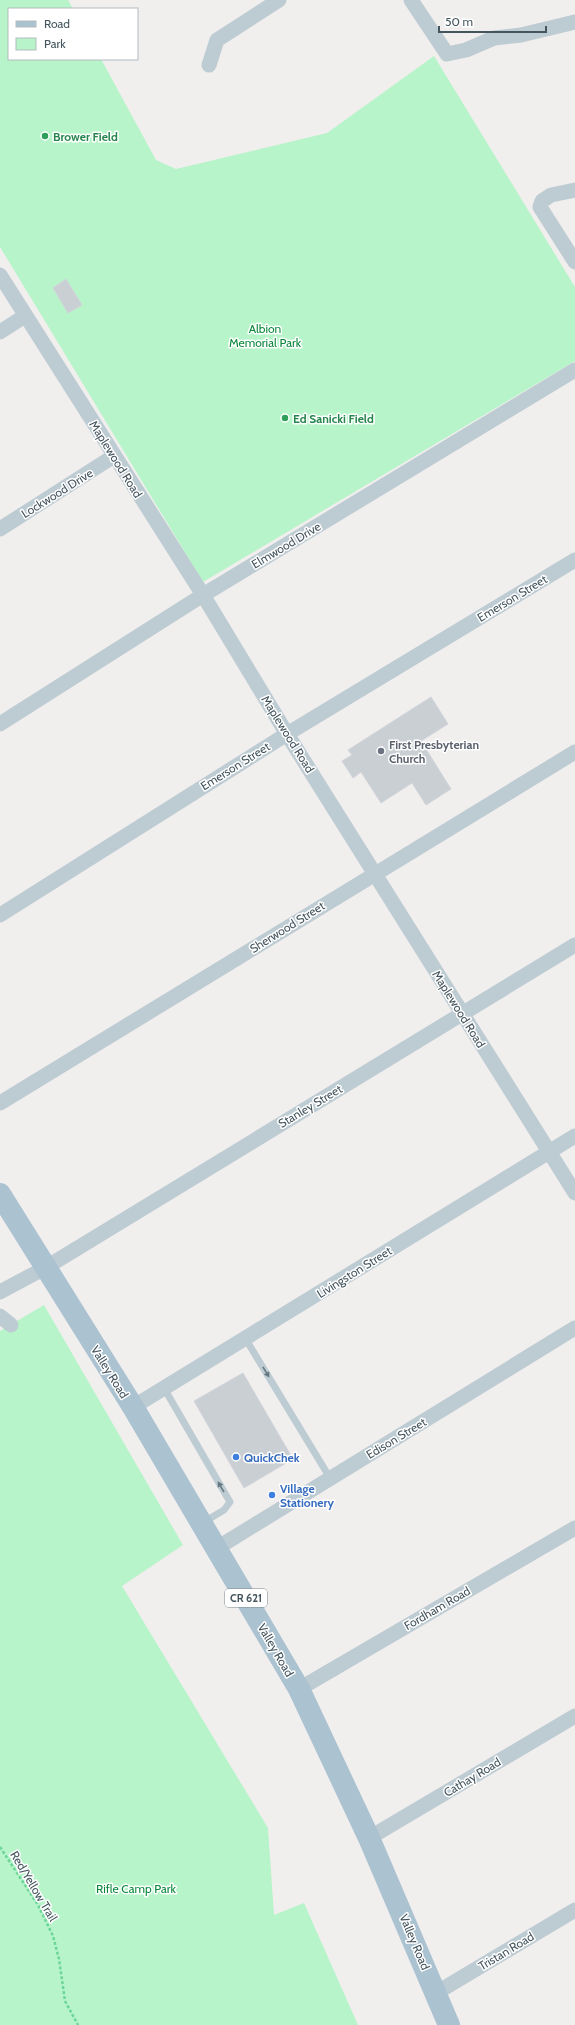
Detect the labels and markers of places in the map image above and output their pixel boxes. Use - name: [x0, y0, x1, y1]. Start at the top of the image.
- place label: Brower Field: [53, 129, 118, 144]
- marker: Brower Field: [40, 131, 50, 141]
- place label: Ed Sanicki Field: [293, 411, 374, 426]
- marker: Ed Sanicki Field: [280, 413, 290, 423]
- place label: First Presbyterian Church: [389, 737, 479, 766]
- marker: First Presbyterian Church: [376, 746, 386, 756]
- place label: QuickChek: [244, 1450, 300, 1465]
- marker: QuickChek: [231, 1452, 241, 1462]
- place label: Village Stationery: [280, 1481, 334, 1510]
- marker: Village Stationery: [267, 1490, 277, 1500]

